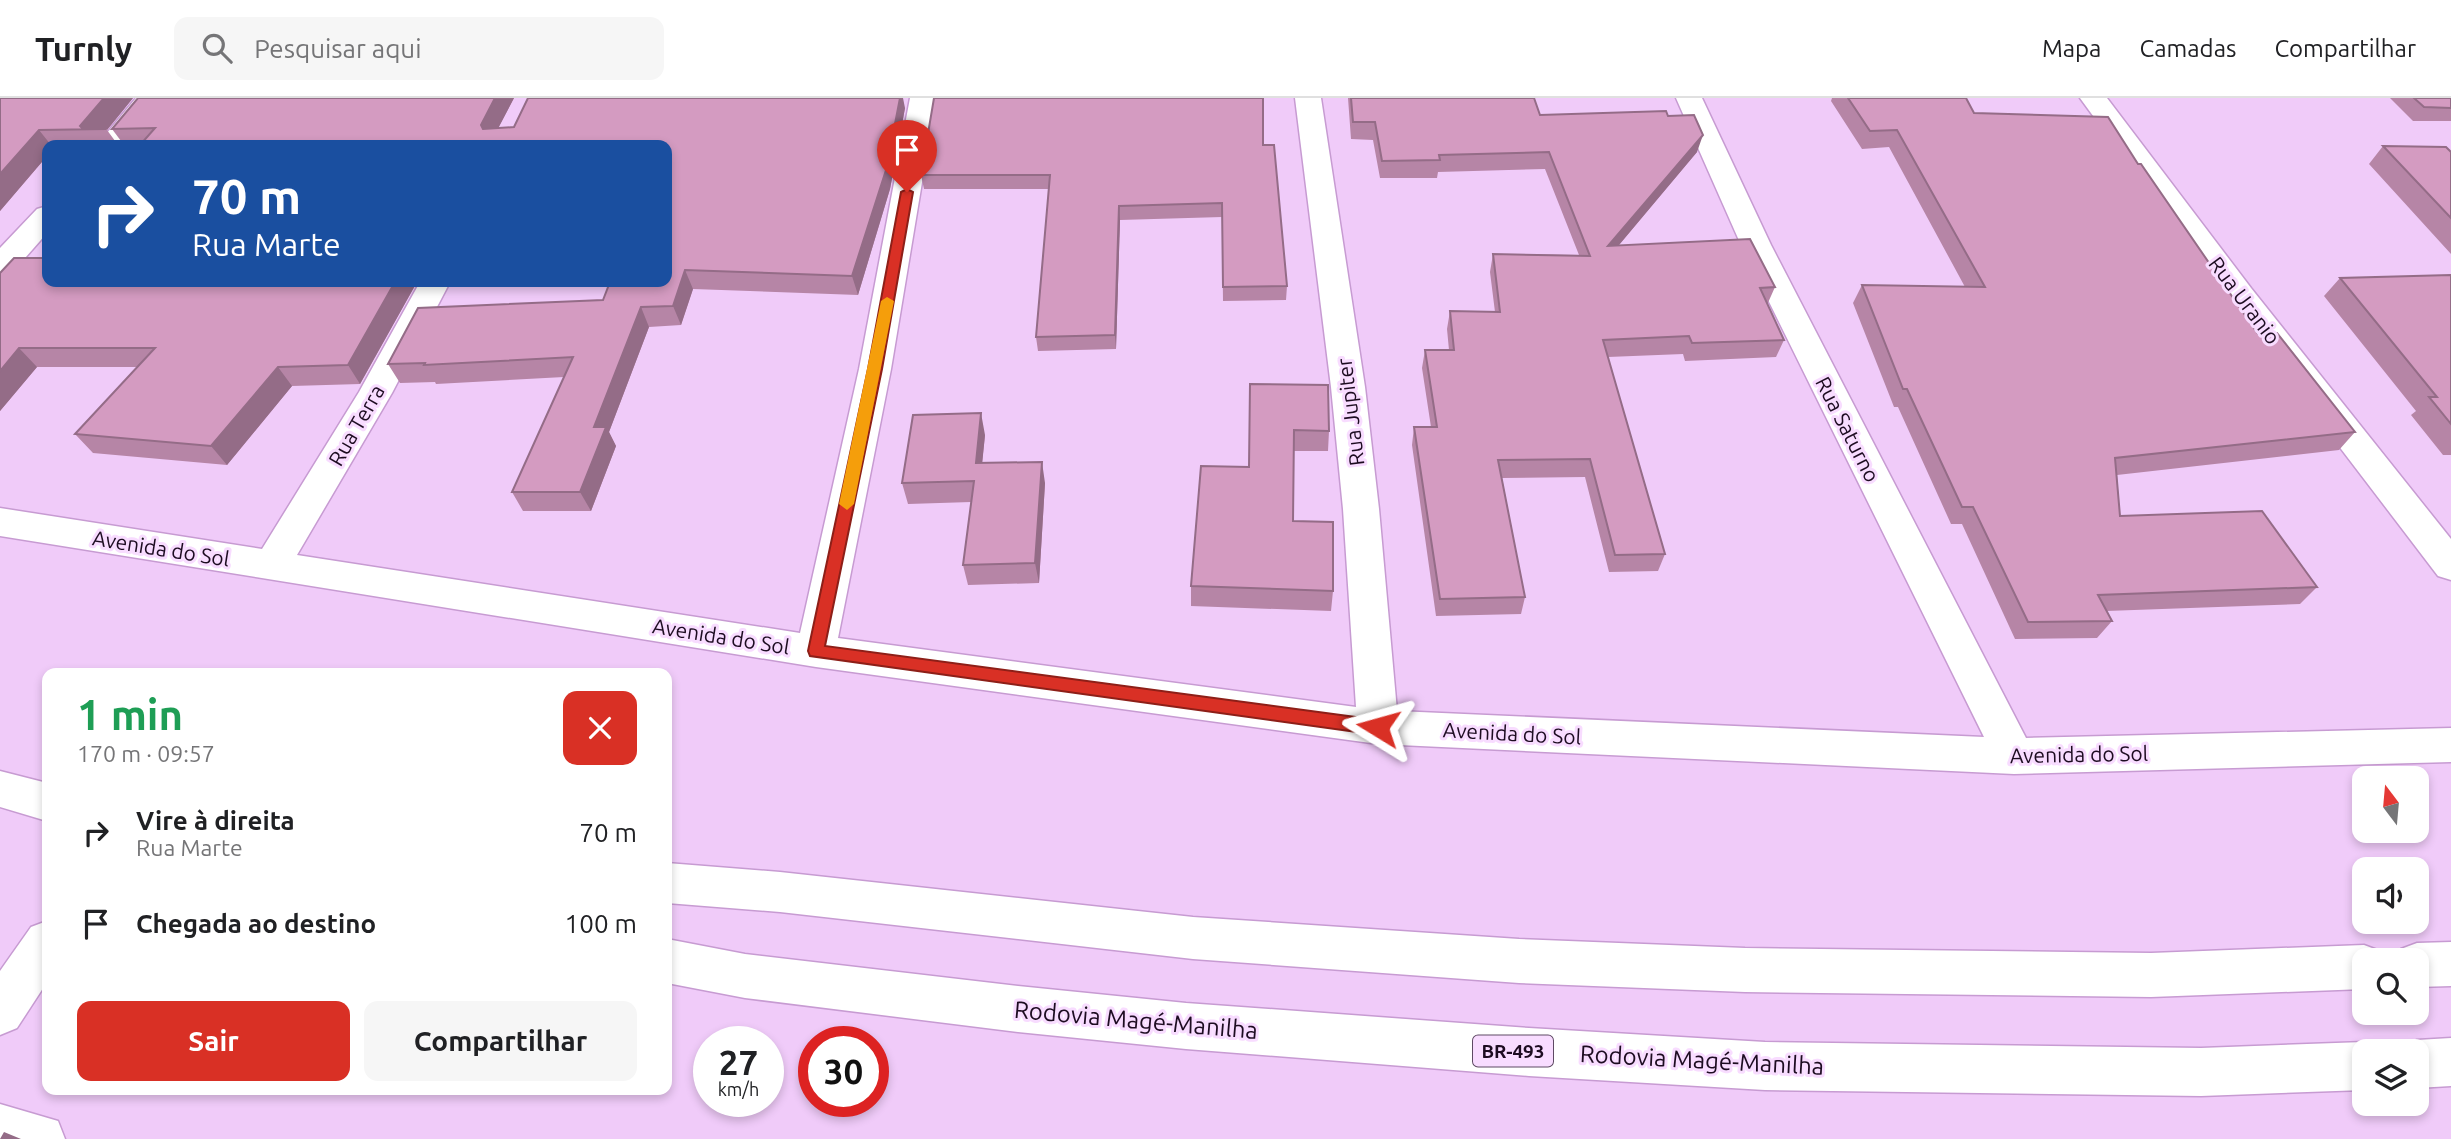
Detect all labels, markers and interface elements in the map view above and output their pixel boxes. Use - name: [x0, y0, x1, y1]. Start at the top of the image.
- search box: [174, 17, 664, 80]
- icon: search: [198, 29, 236, 67]
- text: Turnly: [35, 30, 132, 67]
- text: Pesquisar aqui: [254, 34, 422, 63]
- text: Mapa: [2042, 35, 2101, 62]
- text: Camadas: [2139, 35, 2236, 62]
- text: Compartilhar: [2274, 35, 2416, 62]
- pin: [877, 120, 937, 192]
- icon: arrive: [888, 131, 926, 169]
- icon: right: [77, 168, 168, 259]
- text: 70 m: [192, 168, 301, 223]
- text: Rua Marte: [192, 226, 341, 262]
- street label: Rua Uranio: [2204, 252, 2286, 348]
- street label: Rua Jupiter: [1331, 357, 1369, 467]
- street label: Rua Saturno: [1811, 372, 1885, 486]
- street label: Rua Terra: [323, 380, 389, 470]
- street label: Avenida do Sol: [91, 525, 231, 571]
- street label: Avenida do Sol: [651, 613, 791, 659]
- position arrow: [1341, 690, 1415, 764]
- text: 1 min: [77, 691, 183, 738]
- button: close: [563, 691, 637, 765]
- street label: Avenida do Sol: [1442, 717, 1582, 749]
- text: 170 m · 09:57: [77, 741, 215, 766]
- street label: Avenida do Sol: [2010, 741, 2148, 767]
- north arrow: [2352, 766, 2429, 844]
- map controls: [2352, 766, 2429, 1116]
- text: Vire à direita: [136, 806, 295, 835]
- icon: right: [77, 814, 115, 852]
- text: 70 m: [579, 818, 637, 847]
- text: Rua Marte: [136, 835, 243, 860]
- button: sound: [2352, 857, 2429, 934]
- icon: arrive: [77, 905, 115, 943]
- text: Chegada ao destino: [136, 909, 376, 938]
- text: 100 m: [565, 909, 637, 938]
- button: search: [2352, 948, 2429, 1025]
- street label: Rodovia Magé-Manilha: [1013, 996, 1259, 1044]
- button: Sair: [77, 1001, 350, 1081]
- button: Compartilhar: [364, 1001, 637, 1081]
- speed limit sign: 30: [798, 1026, 889, 1117]
- road number: BR-493: [1473, 1035, 1553, 1066]
- button: layers: [2352, 1039, 2429, 1116]
- street label: Rodovia Magé-Manilha: [1579, 1040, 1825, 1080]
- text: 27: [719, 1042, 758, 1082]
- text: km/h: [718, 1079, 759, 1099]

